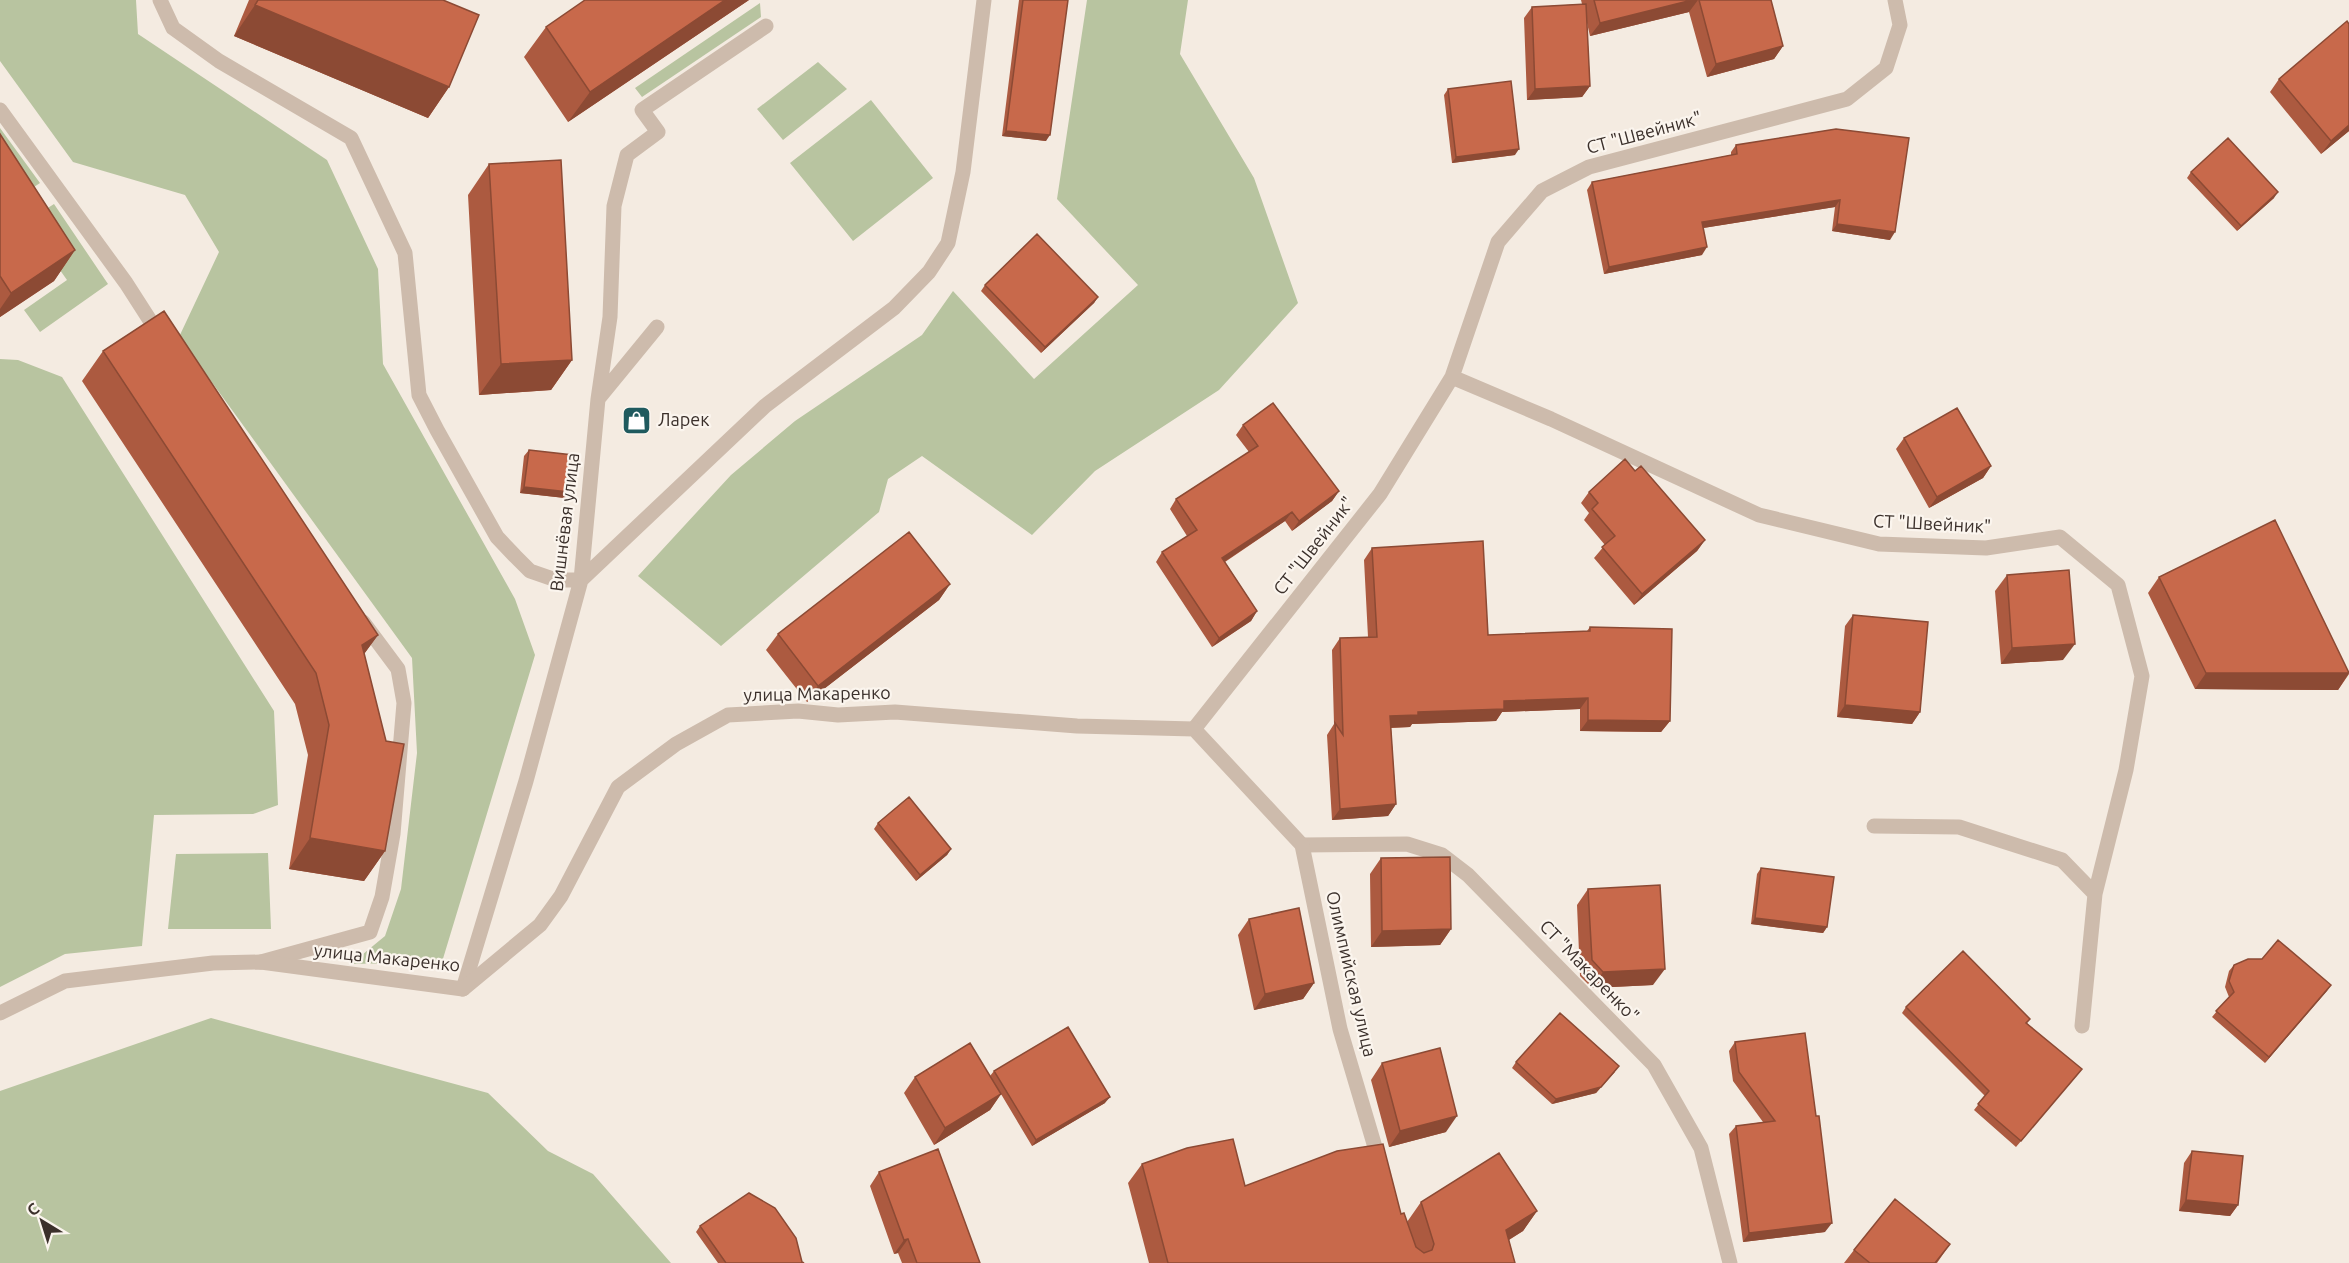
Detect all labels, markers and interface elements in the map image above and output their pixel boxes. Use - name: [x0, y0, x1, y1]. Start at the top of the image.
- street label: СТ "Швейник": [1584, 107, 1703, 157]
- shop icon: Ларек: [621, 404, 653, 436]
- place label: Ларек: [658, 409, 709, 429]
- street label: Вишнёвая улица: [546, 451, 582, 592]
- street label: СТ "Швейник": [1269, 493, 1358, 598]
- street label: СТ "Швейник": [1872, 510, 1992, 536]
- street label: улица Макаренко: [743, 682, 891, 704]
- street label: Олимпийская улица: [1323, 889, 1381, 1059]
- street label: СТ "Макаренко": [1536, 915, 1643, 1025]
- street label: улица Макаренко: [313, 939, 461, 975]
- north arrow: [12, 1191, 72, 1251]
- text: С: [23, 1199, 42, 1219]

